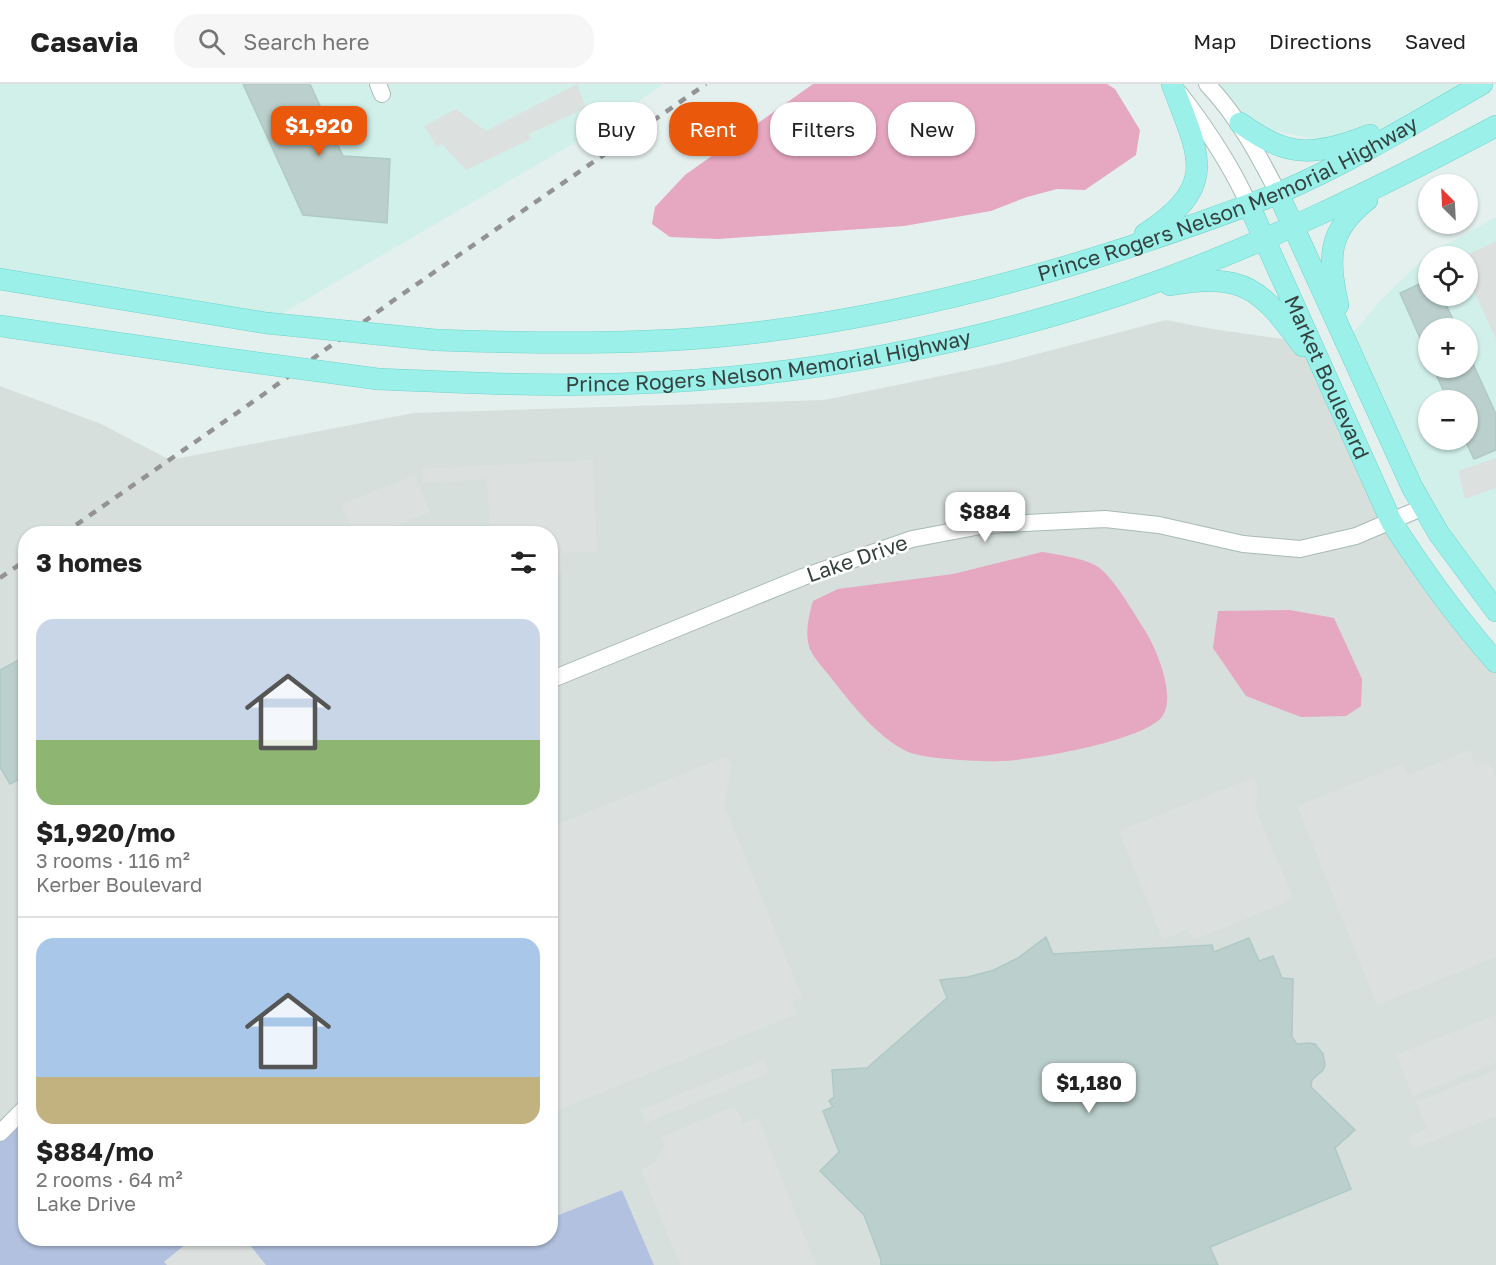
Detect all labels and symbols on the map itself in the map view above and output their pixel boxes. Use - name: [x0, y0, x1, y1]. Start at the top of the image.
- pin: $1,920: [270, 106, 368, 157]
- street label: Prince Rogers Nelson Memorial Highway: [1034, 110, 1422, 286]
- north arrow: [1418, 174, 1478, 234]
- street label: Market Boulevard: [1279, 291, 1376, 463]
- street label: Prince Rogers Nelson Memorial Highway: [565, 323, 974, 397]
- pin: $884: [949, 492, 1021, 543]
- street label: Lake Drive: [803, 529, 911, 587]
- pin: $1,180: [1040, 1063, 1138, 1114]

